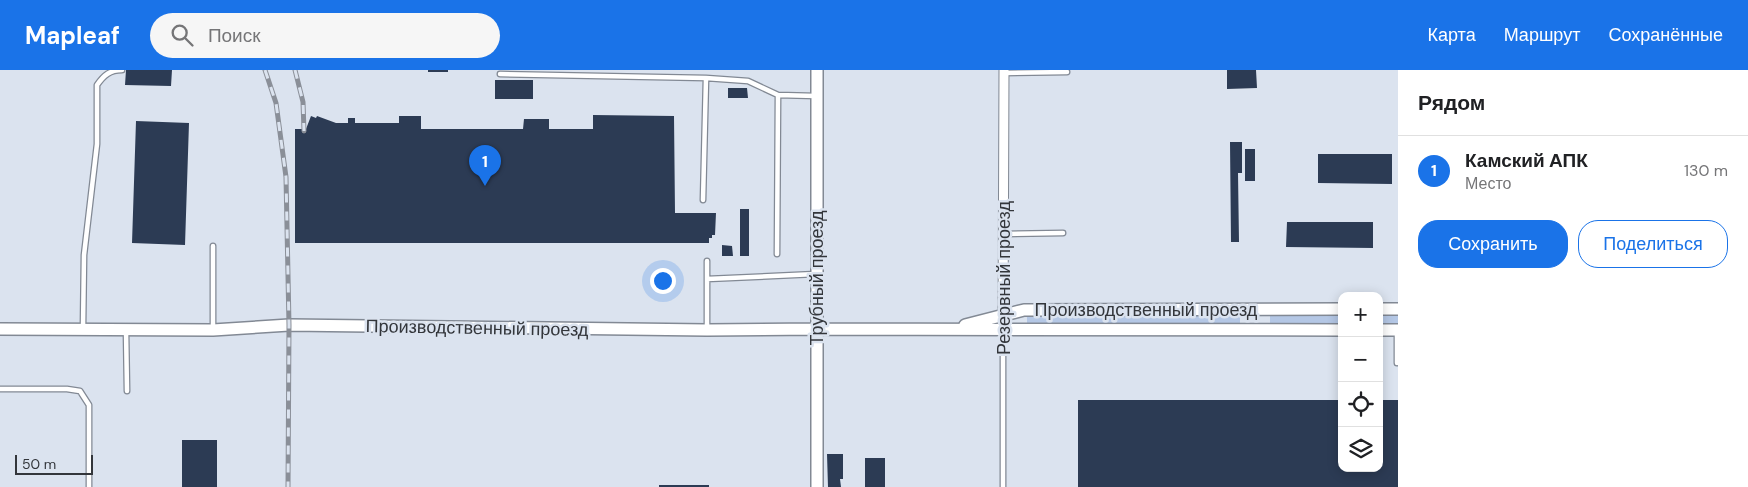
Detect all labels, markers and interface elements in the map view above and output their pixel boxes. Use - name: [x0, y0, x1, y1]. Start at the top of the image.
- search box: [150, 13, 500, 58]
- text: Mapleaf: [25, 20, 120, 51]
- icon: search: [168, 21, 196, 49]
- text: Поиск: [208, 23, 261, 48]
- text: Карта: [1428, 23, 1476, 47]
- text: Маршрут: [1504, 23, 1580, 47]
- text: Сохранённые: [1608, 23, 1723, 47]
- text: Рядом: [1418, 89, 1485, 117]
- pin: 1: [469, 145, 501, 186]
- text: Камский АПК: [1465, 148, 1588, 173]
- text: 1: [1431, 160, 1437, 181]
- text: 130 m: [1684, 160, 1728, 181]
- text: Место: [1465, 173, 1511, 194]
- street label: Резервный проезд: [992, 201, 1016, 355]
- street label: Трубный проезд: [805, 210, 829, 345]
- button: Сохранить: [1418, 220, 1568, 268]
- button: Поделиться: [1578, 220, 1728, 268]
- your location: [650, 268, 676, 294]
- map controls: [1338, 292, 1383, 472]
- button: +: [1338, 292, 1383, 337]
- street label: Производственный проезд: [1035, 298, 1258, 322]
- street label: Производственный проезд: [365, 314, 589, 342]
- button: −: [1338, 337, 1383, 382]
- button: locate: [1338, 382, 1383, 427]
- button: layers: [1338, 427, 1383, 472]
- scale bar: [15, 452, 92, 475]
- text: 50 m: [22, 455, 56, 473]

